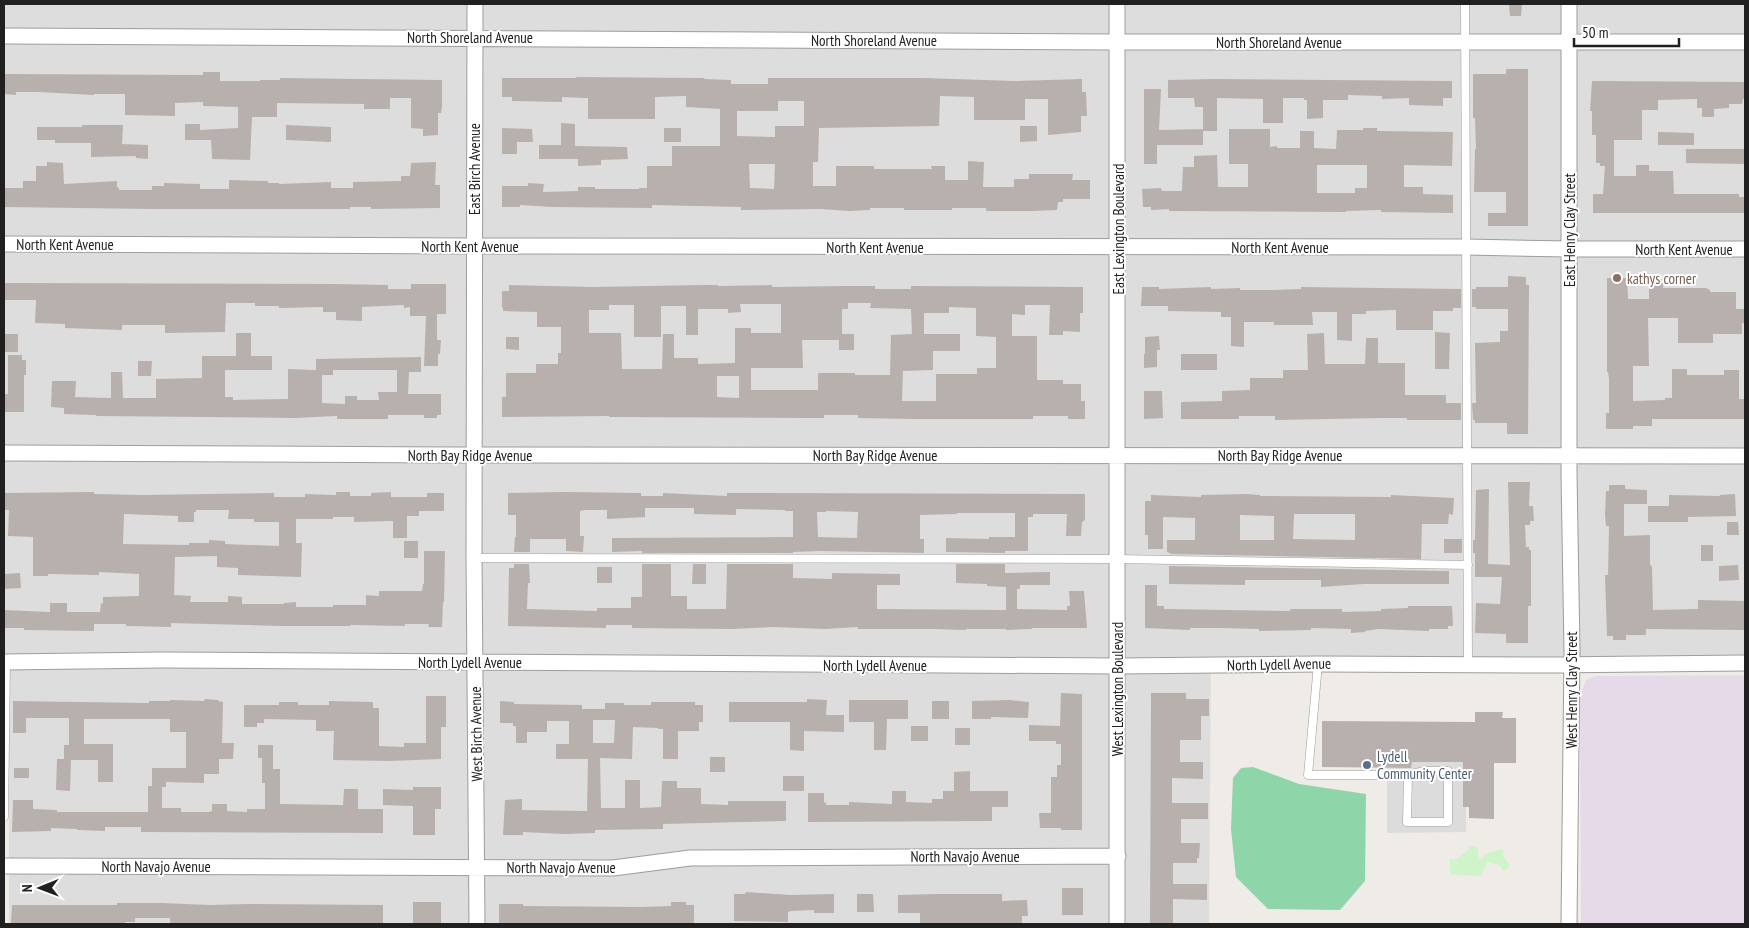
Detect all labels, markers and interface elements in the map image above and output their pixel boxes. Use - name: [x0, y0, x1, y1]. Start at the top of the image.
- scale bar: [1574, 15, 1679, 47]
- text: 50 m: [1582, 23, 1608, 42]
- street label: North Shoreland Avenue: [407, 28, 533, 47]
- street label: North Shoreland Avenue: [811, 31, 937, 50]
- street label: North Shoreland Avenue: [1216, 33, 1342, 52]
- street label: East Birch Avenue: [465, 123, 484, 215]
- street label: East Lexington Boulevard: [1109, 164, 1128, 294]
- street label: East Henry Clay Street: [1560, 173, 1579, 287]
- street label: North Kent Avenue: [16, 235, 114, 254]
- street label: North Kent Avenue: [421, 237, 519, 256]
- street label: North Kent Avenue: [826, 238, 924, 257]
- street label: North Kent Avenue: [1231, 238, 1329, 257]
- street label: North Kent Avenue: [1635, 240, 1733, 259]
- place label: kathys corner: [1627, 269, 1697, 288]
- marker: kathys corner: [1611, 272, 1623, 284]
- street label: North Bay Ridge Avenue: [408, 446, 532, 465]
- street label: North Bay Ridge Avenue: [813, 446, 937, 465]
- street label: North Bay Ridge Avenue: [1218, 446, 1342, 465]
- street label: West Lexington Boulevard: [1108, 622, 1127, 756]
- street label: West Henry Clay Street: [1562, 631, 1581, 749]
- street label: North Lydell Avenue: [418, 653, 522, 672]
- street label: North Lydell Avenue: [1227, 654, 1331, 674]
- street label: North Lydell Avenue: [823, 656, 927, 675]
- street label: West Birch Avenue: [466, 686, 486, 782]
- place label: Lydell Community Center: [1377, 747, 1473, 783]
- marker: Lydell Community Center: [1361, 759, 1373, 771]
- street label: North Navajo Avenue: [910, 847, 1020, 866]
- street label: North Navajo Avenue: [101, 857, 211, 876]
- street label: North Navajo Avenue: [506, 858, 616, 877]
- north arrow: [15, 863, 65, 913]
- text: N: [18, 884, 36, 892]

